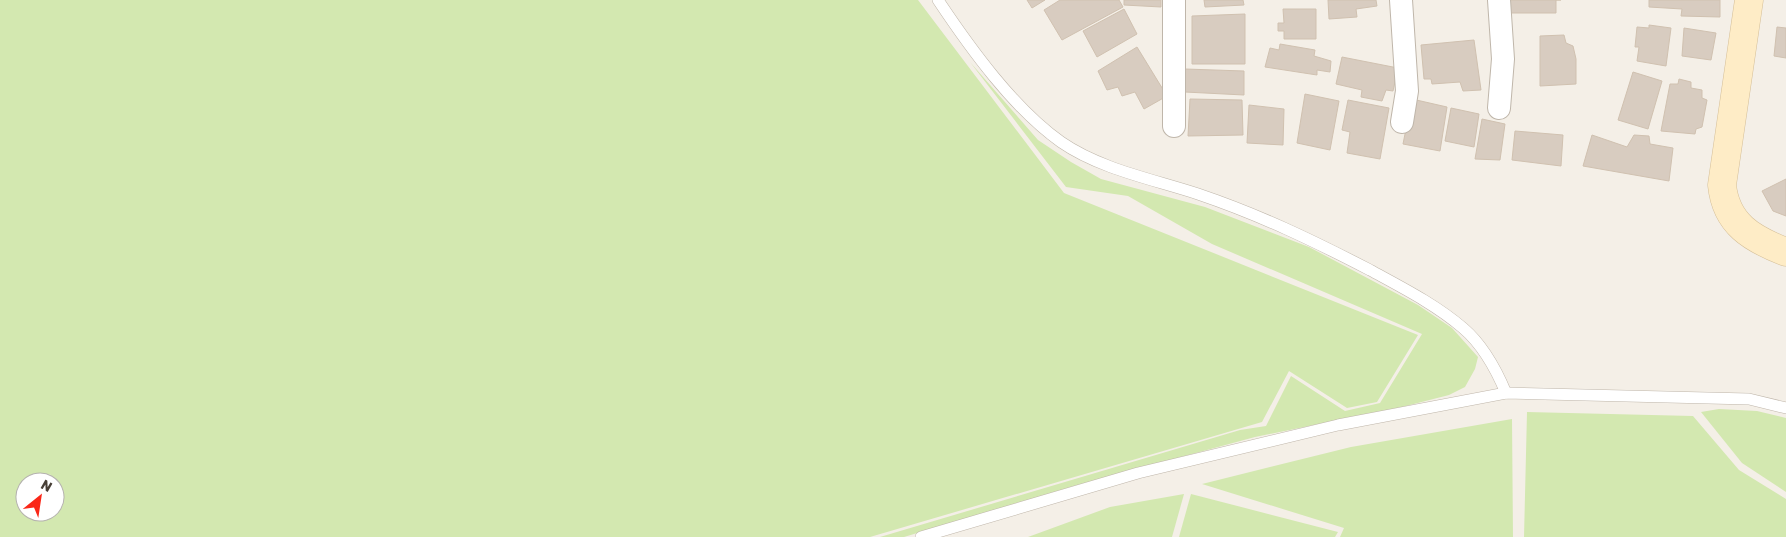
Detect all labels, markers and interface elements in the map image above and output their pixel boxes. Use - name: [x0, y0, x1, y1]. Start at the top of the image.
- north arrow: [15, 472, 65, 522]
- text: N: [38, 476, 55, 496]

